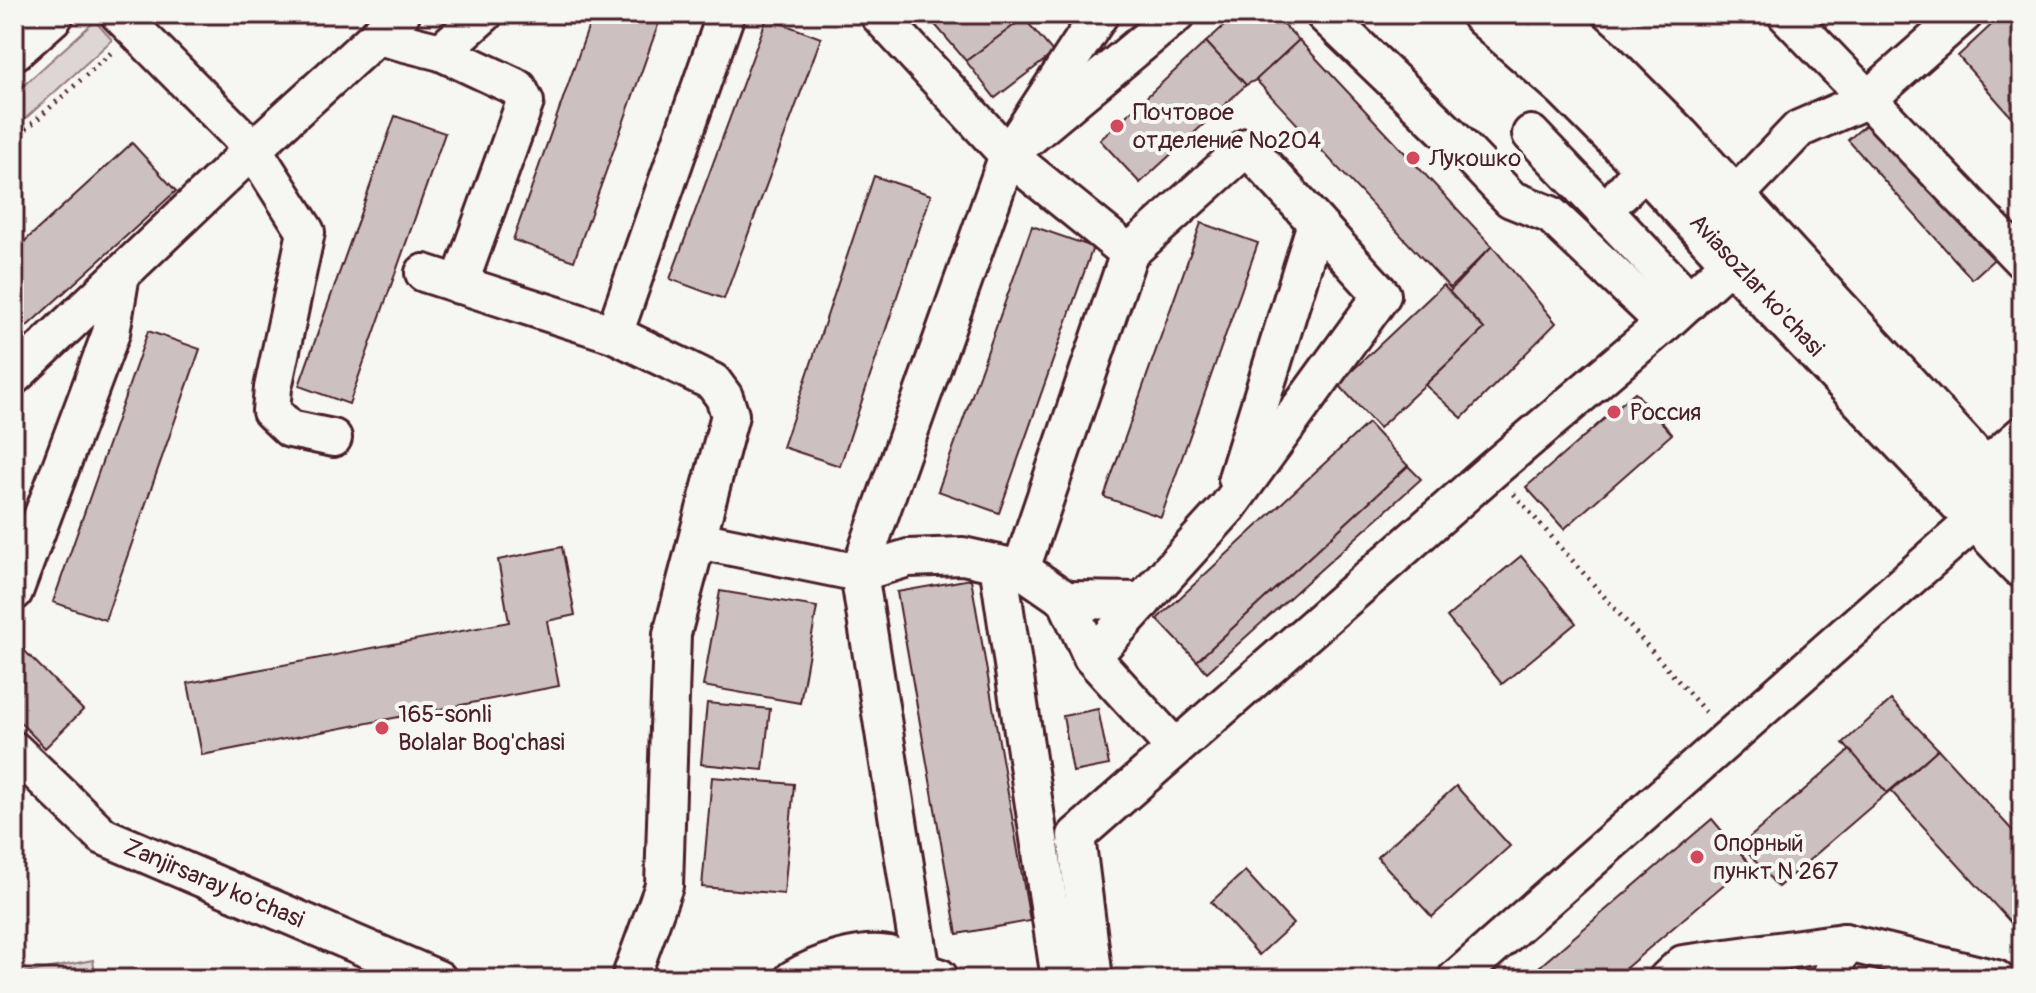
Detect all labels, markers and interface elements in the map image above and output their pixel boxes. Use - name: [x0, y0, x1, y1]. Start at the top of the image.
- place label: Почтовое отделение №204: [1133, 98, 1321, 155]
- marker: Почтовое отделение №204: [1108, 117, 1126, 135]
- place label: Лукошко: [1428, 144, 1521, 173]
- marker: Лукошко: [1404, 149, 1422, 167]
- street label: Aviasozlar ko'chasi: [1683, 208, 1830, 363]
- place label: Россия: [1630, 398, 1701, 427]
- marker: Россия: [1605, 403, 1623, 421]
- place label: 165-sonli Bolalar Bog'chasi: [398, 700, 565, 757]
- marker: 165-sonli Bolalar Bog'chasi: [373, 719, 391, 737]
- place label: Опорный пункт N 267: [1713, 829, 1839, 886]
- street label: Zanjirsaray ko'chasi: [119, 832, 308, 935]
- marker: Опорный пункт N 267: [1688, 848, 1706, 866]

